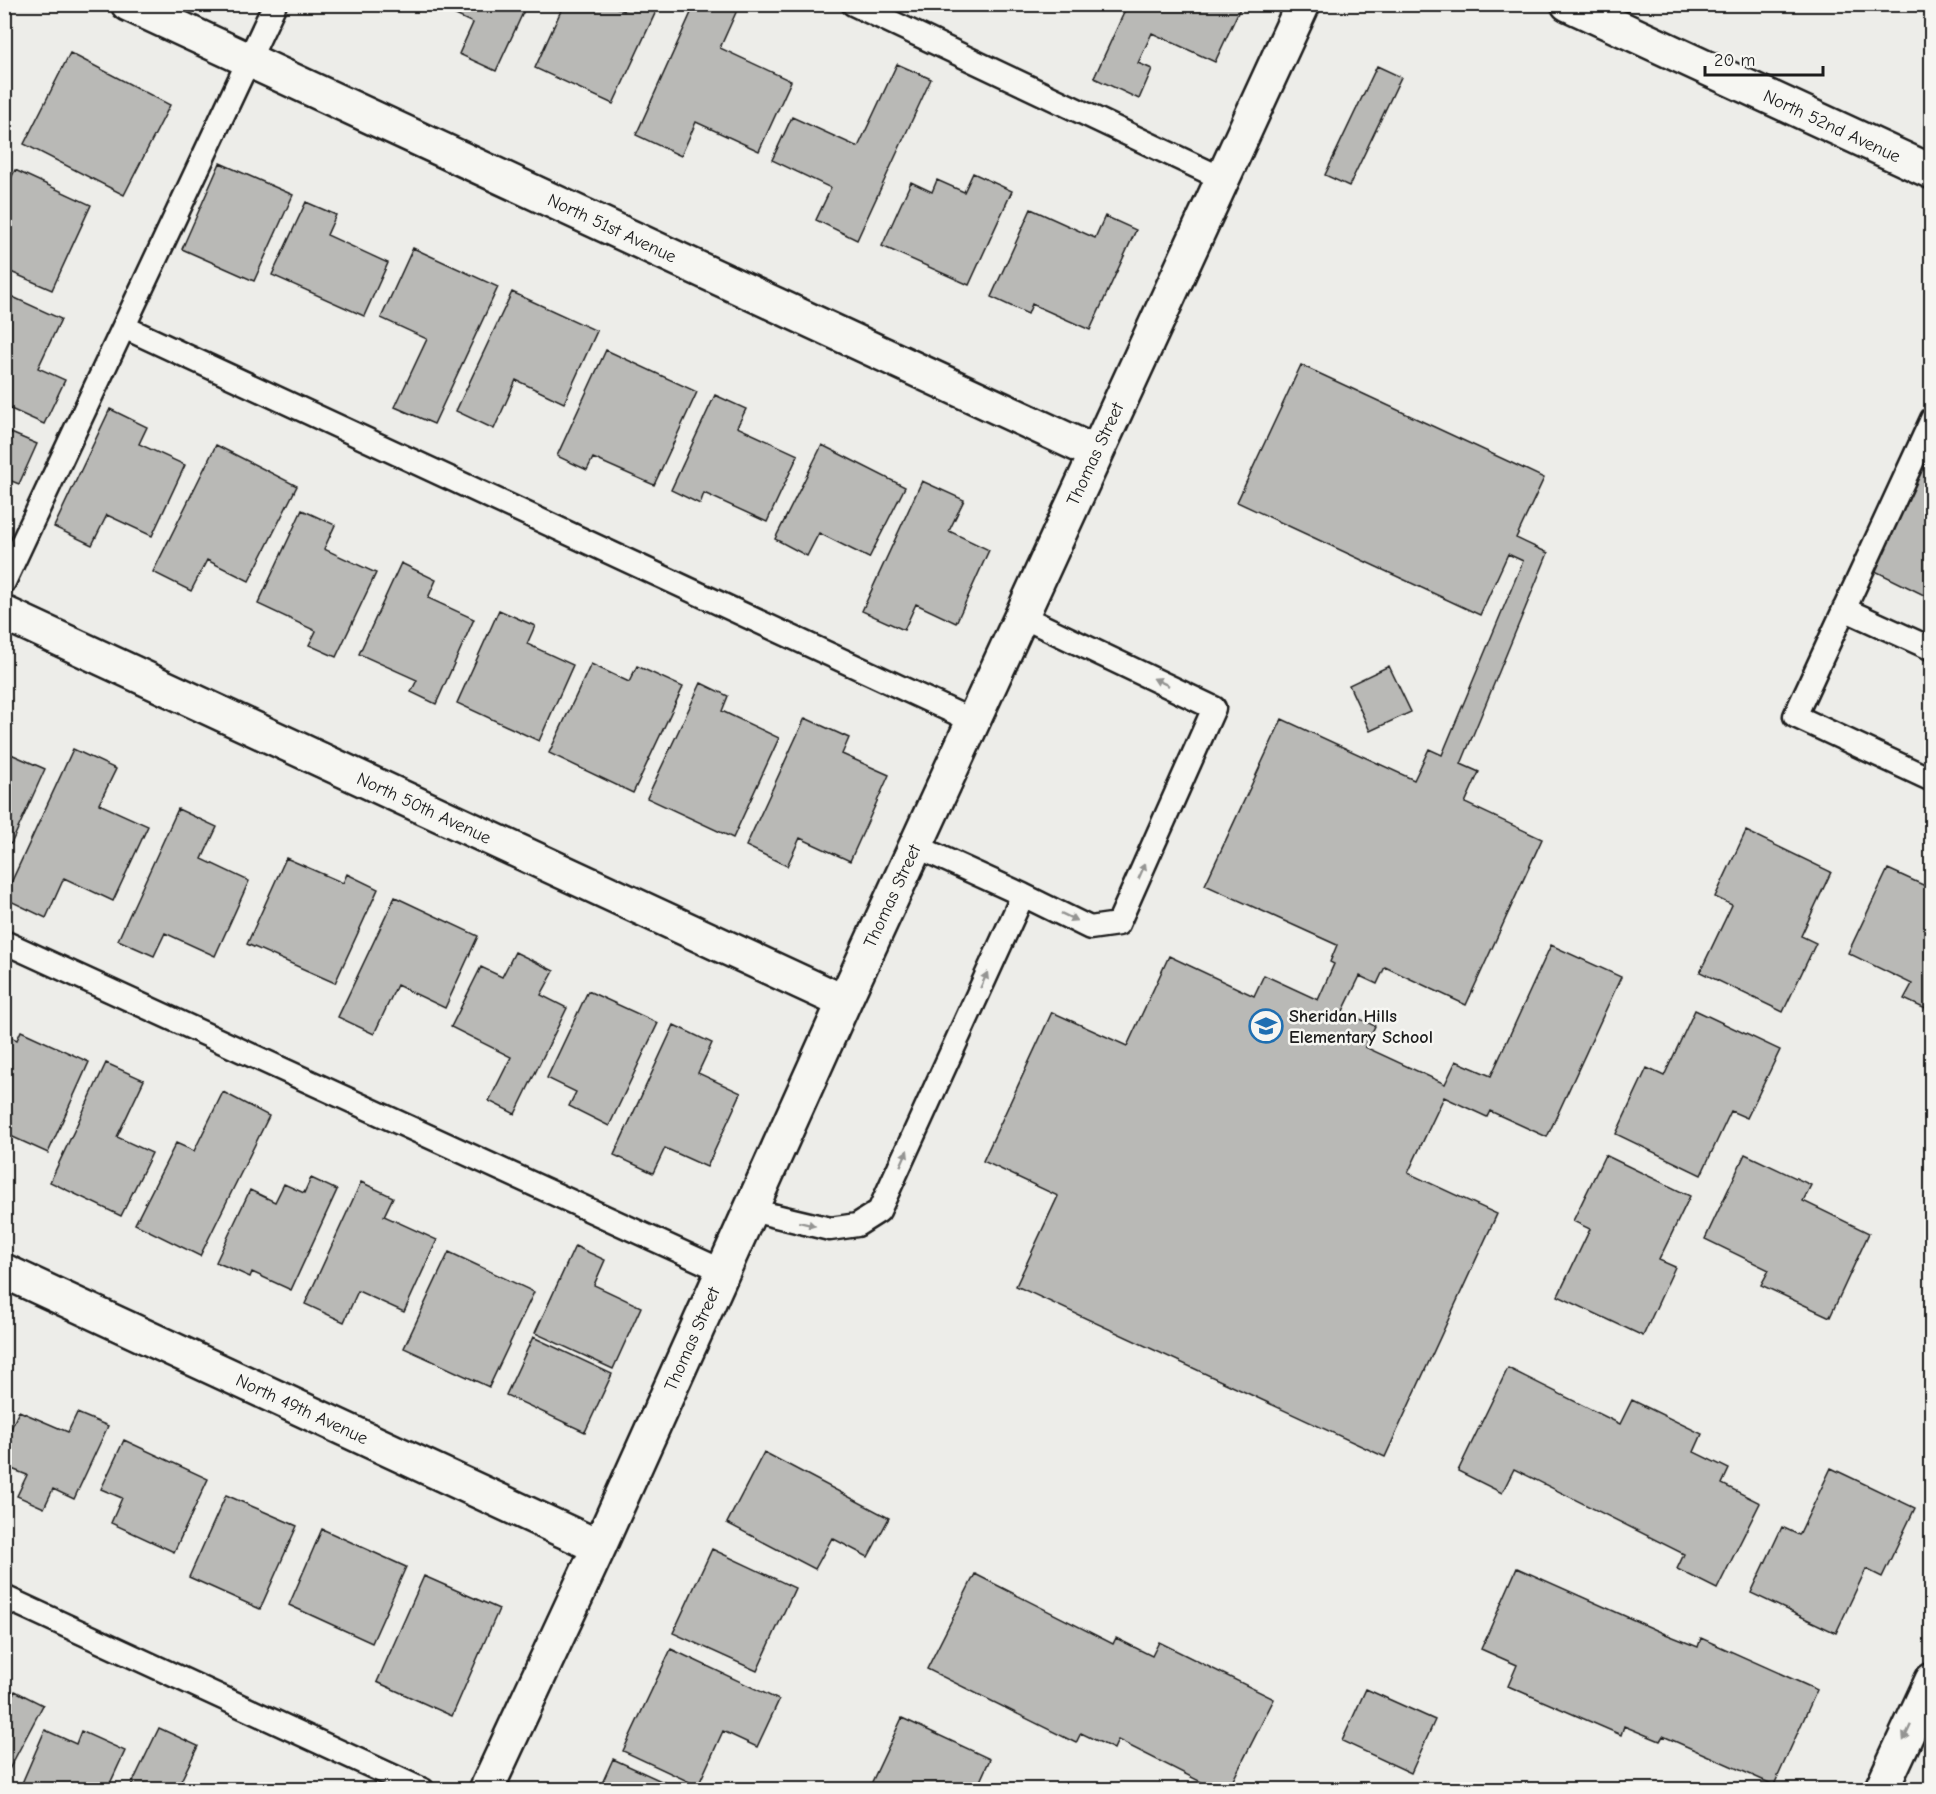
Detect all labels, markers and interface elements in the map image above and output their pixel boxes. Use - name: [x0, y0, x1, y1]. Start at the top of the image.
- scale bar: [1705, 39, 1824, 77]
- text: 20 m: [1714, 50, 1755, 71]
- street label: North 52nd Avenue: [1760, 85, 1904, 167]
- street label: North 51st Avenue: [544, 189, 680, 267]
- street label: Thomas Street: [1062, 399, 1129, 509]
- one-way arrow: [1153, 678, 1170, 687]
- street label: North 50th Avenue: [353, 768, 494, 849]
- street label: Thomas Street: [859, 841, 926, 951]
- one-way arrow: [1137, 861, 1147, 879]
- one-way arrow: [1061, 913, 1078, 922]
- one-way arrow: [980, 972, 989, 989]
- place label: Sheridan Hills Elementary School: [1289, 1006, 1433, 1048]
- school or university icon: Sheridan Hills Elementary School: [1248, 1008, 1284, 1044]
- one-way arrow: [899, 1149, 908, 1166]
- one-way arrow: [798, 1219, 817, 1229]
- street label: Thomas Street: [660, 1283, 725, 1394]
- street label: North 49th Avenue: [232, 1370, 371, 1449]
- one-way arrow: [1902, 1725, 1912, 1743]

